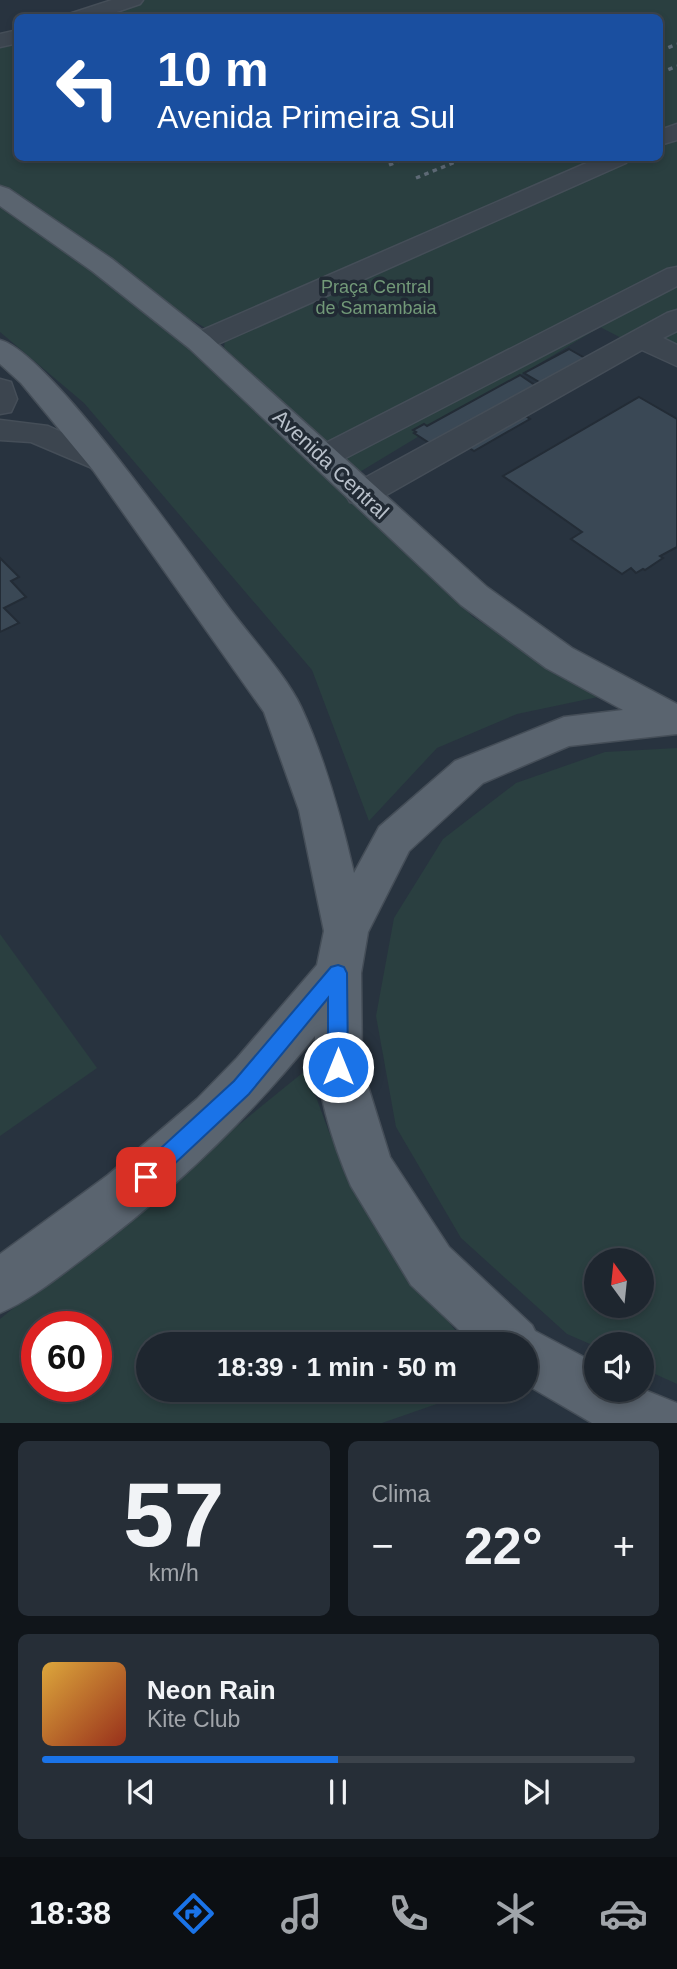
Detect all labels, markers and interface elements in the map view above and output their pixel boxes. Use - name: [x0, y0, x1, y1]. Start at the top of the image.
- icon: left: [42, 42, 133, 133]
- text: 10 m: [157, 42, 269, 96]
- text: Avenida Primeira Sul: [157, 99, 455, 135]
- park label: Praça Central de Samambaia: [315, 277, 438, 318]
- street label: Avenida Central: [269, 405, 393, 523]
- position arrow: [301, 1030, 375, 1104]
- pin: [116, 1147, 176, 1207]
- icon: arrive: [127, 1158, 165, 1196]
- north arrow: [584, 1248, 654, 1318]
- map controls: [584, 1248, 654, 1402]
- speed limit sign: 60: [21, 1311, 112, 1402]
- button: sound: [584, 1332, 654, 1402]
- text: 18:39 · 1 min · 50 m: [217, 1352, 457, 1382]
- text: 57: [123, 1464, 224, 1565]
- text: Clima: [372, 1481, 430, 1507]
- text: 22°: [464, 1517, 543, 1575]
- text: −: [372, 1525, 394, 1567]
- text: +: [613, 1525, 635, 1567]
- text: km/h: [149, 1560, 199, 1586]
- text: Neon Rain: [147, 1675, 276, 1705]
- text: Kite Club: [147, 1706, 240, 1732]
- icon: previous: [122, 1773, 160, 1811]
- icon: pause: [319, 1773, 357, 1811]
- icon: next: [517, 1773, 555, 1811]
- icon: directions: [169, 1889, 218, 1938]
- icon: music: [277, 1889, 326, 1938]
- icon: phone: [384, 1889, 433, 1938]
- icon: climate: [491, 1889, 540, 1938]
- icon: car: [599, 1889, 648, 1938]
- text: 18:38: [29, 1895, 111, 1931]

